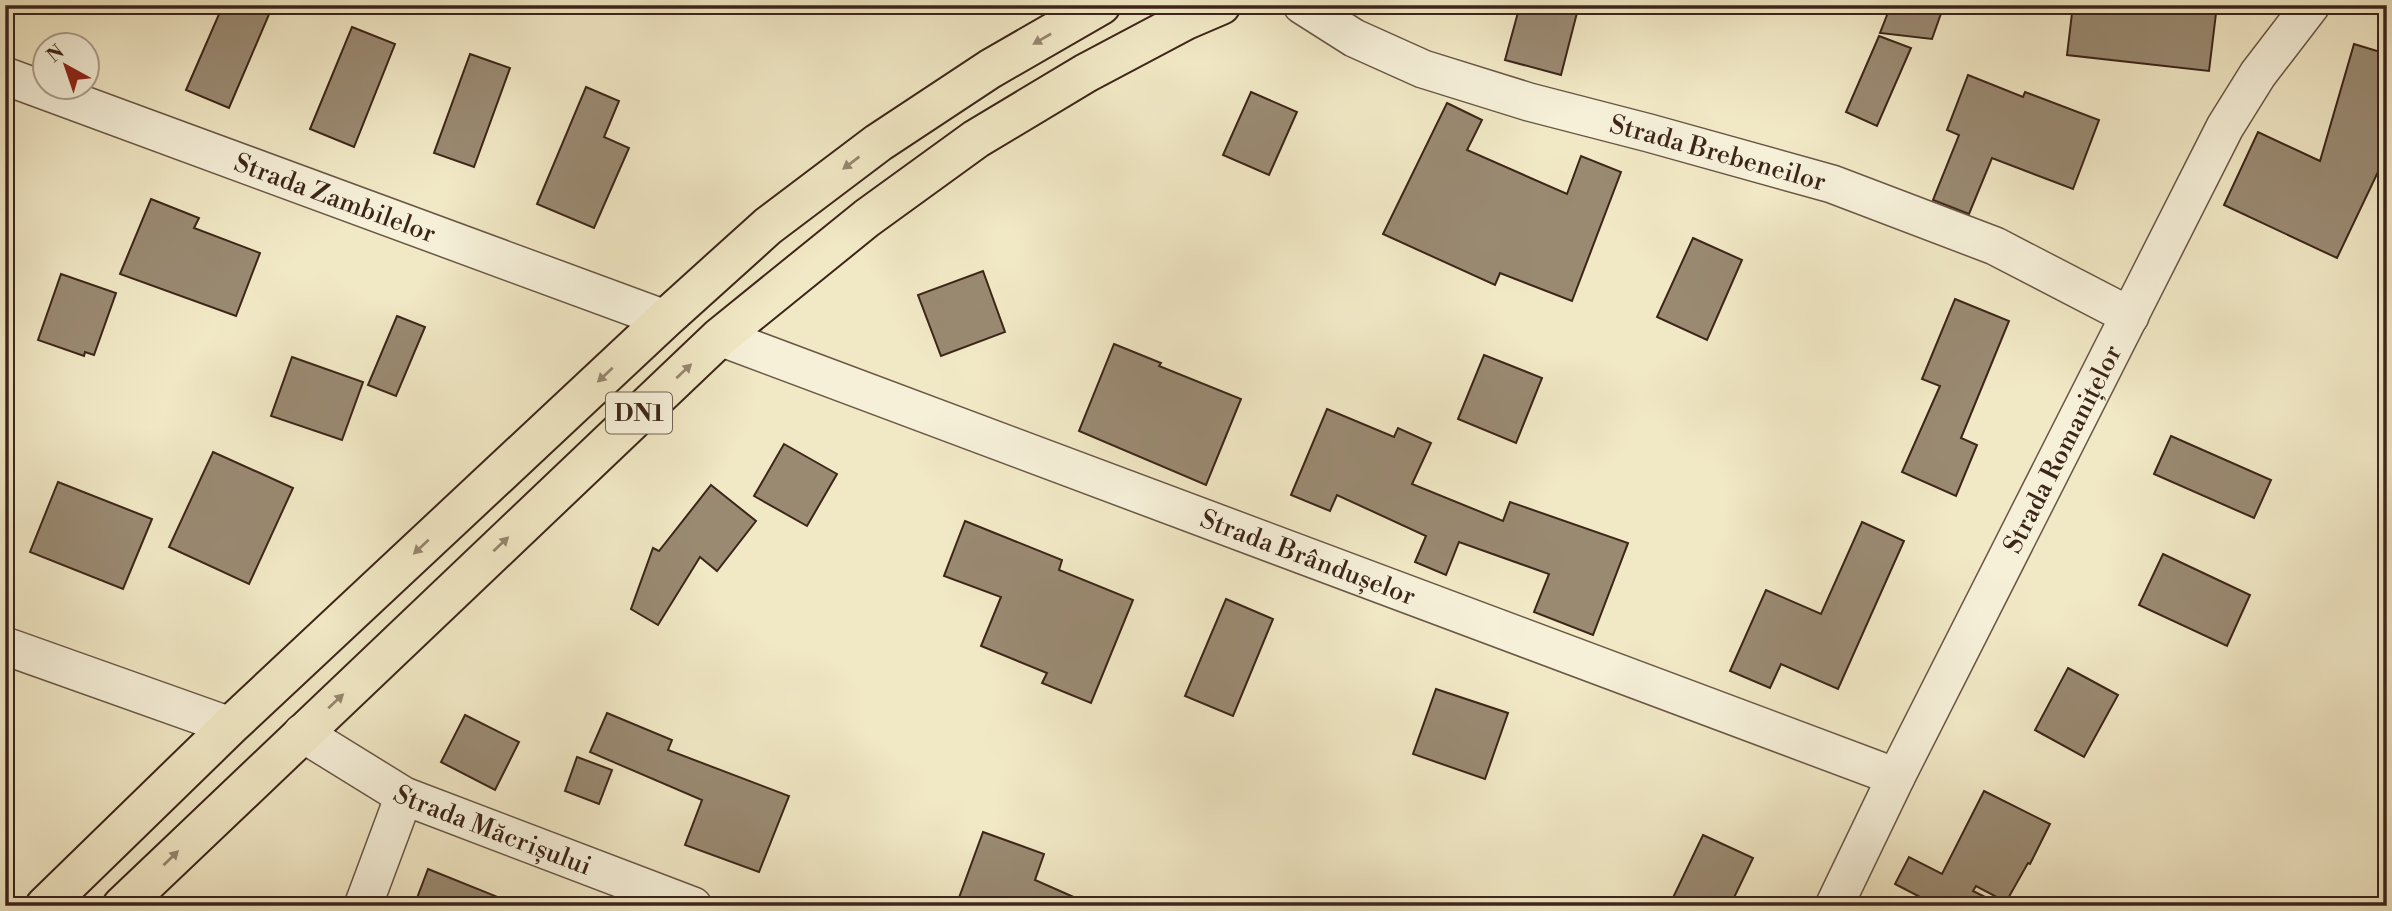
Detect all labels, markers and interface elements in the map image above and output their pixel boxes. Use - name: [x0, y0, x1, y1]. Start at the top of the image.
- north arrow: [32, 32, 102, 102]
- one-way arrow: [1032, 33, 1052, 45]
- text: N: [42, 40, 69, 68]
- street label: Strada Brebeneilor: [1606, 109, 1830, 199]
- street label: Strada Zambilelor: [230, 147, 440, 250]
- one-way arrow: [842, 156, 860, 170]
- street label: Strada Romanițelor: [1997, 340, 2129, 559]
- one-way arrow: [675, 364, 692, 380]
- one-way arrow: [596, 366, 613, 383]
- road number: DN1: [606, 392, 672, 434]
- street label: Strada Brândușelor: [1196, 503, 1420, 613]
- one-way arrow: [492, 537, 509, 553]
- one-way arrow: [413, 539, 430, 555]
- one-way arrow: [327, 693, 344, 709]
- street label: Strada Măcrișului: [387, 778, 596, 883]
- one-way arrow: [163, 850, 180, 867]

